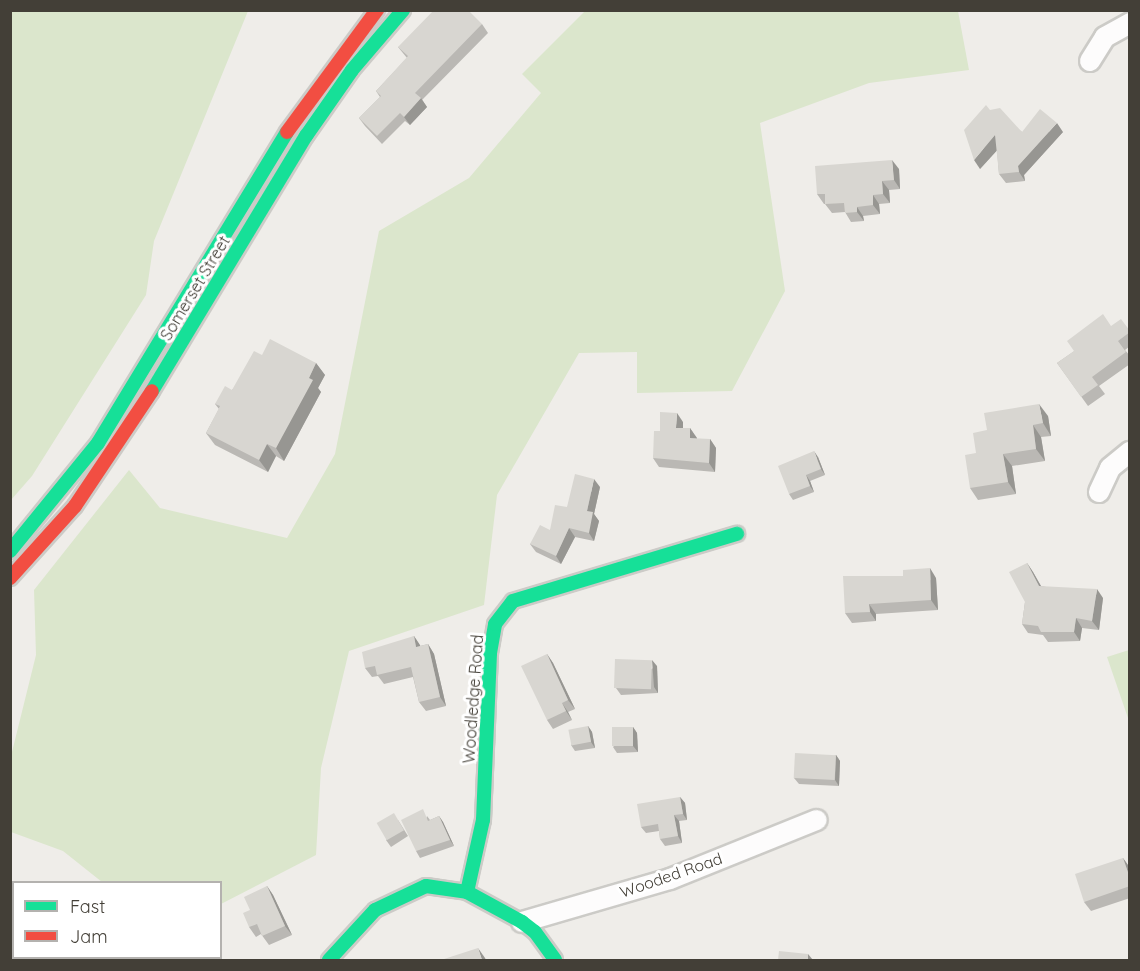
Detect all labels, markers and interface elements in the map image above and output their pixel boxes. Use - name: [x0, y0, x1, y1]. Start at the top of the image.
- street label: Somerset Street: [156, 232, 234, 344]
- street label: Woodledge Road: [459, 634, 487, 764]
- street label: Wooded Road: [617, 848, 725, 902]
- legend: [12, 881, 222, 959]
- text: Fast: [70, 895, 105, 918]
- text: Jam: [70, 925, 108, 948]

